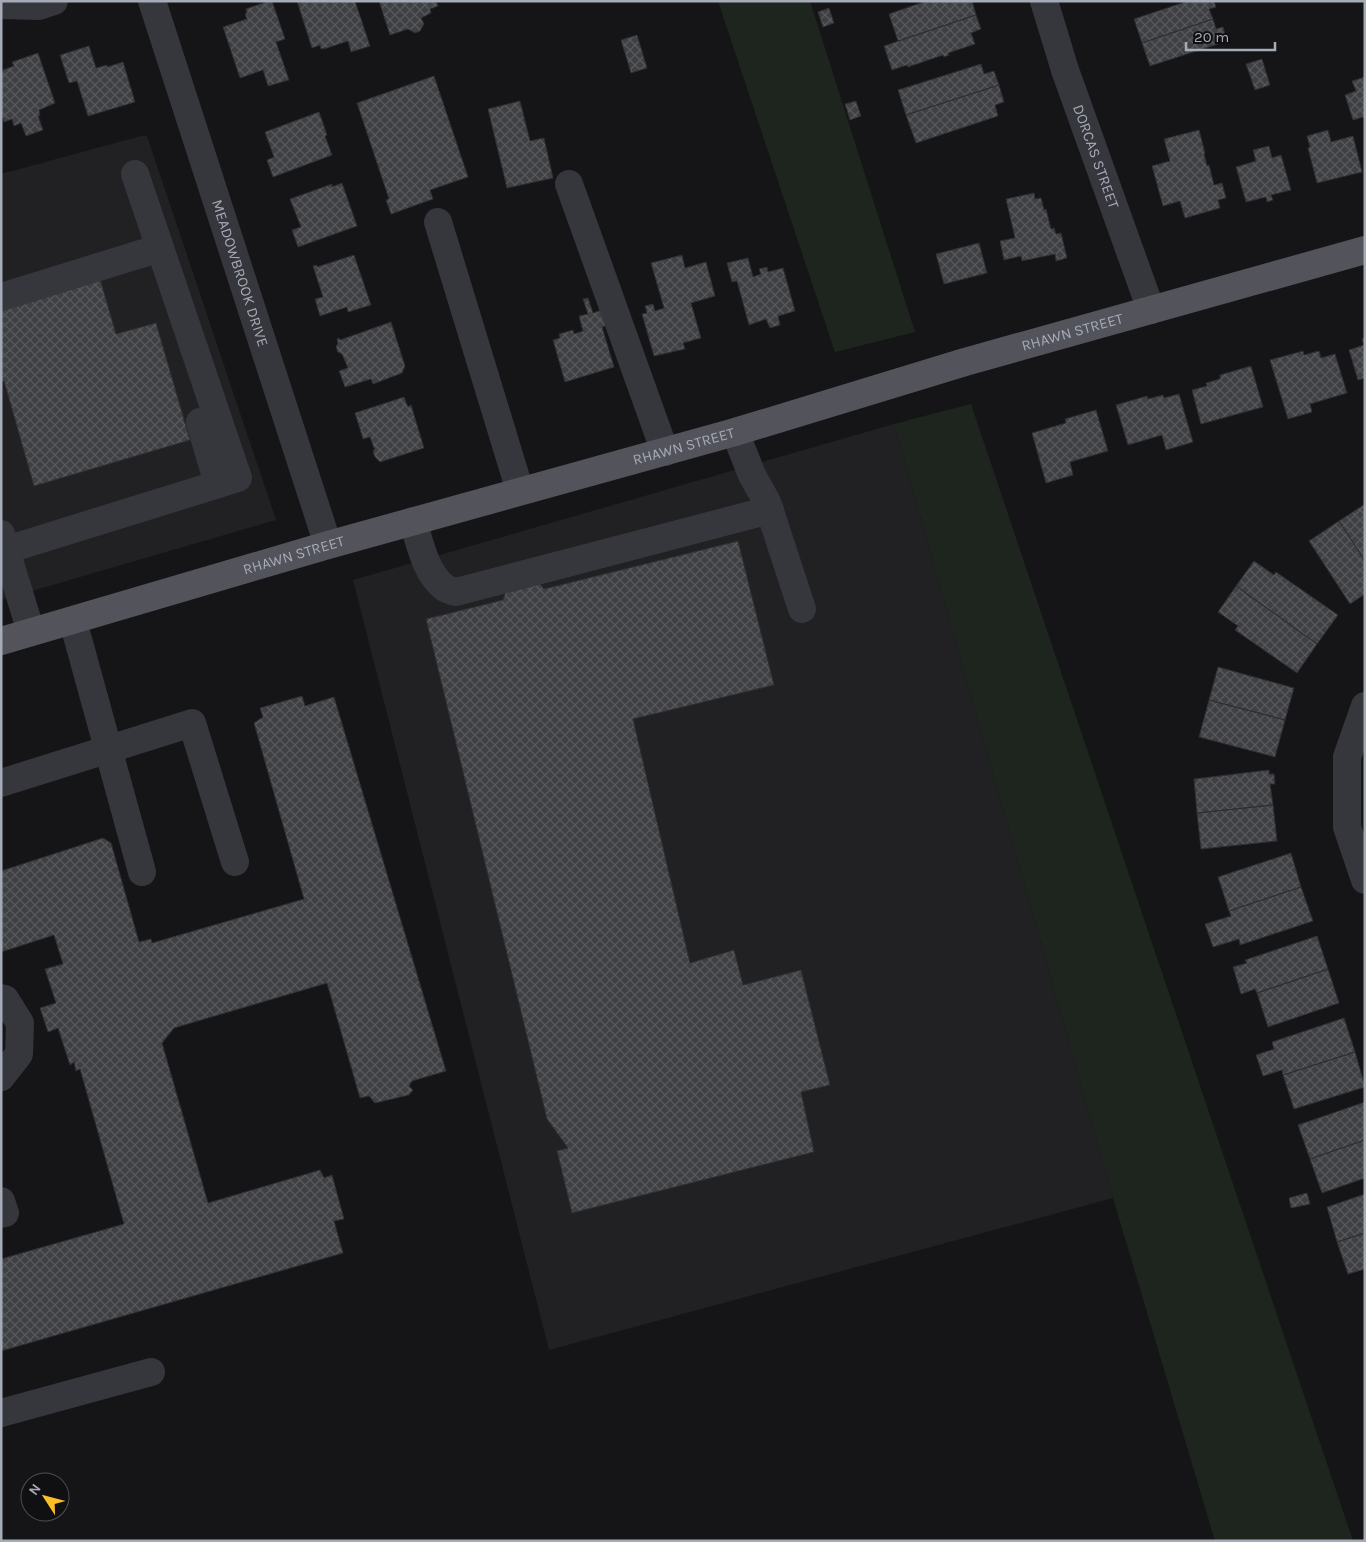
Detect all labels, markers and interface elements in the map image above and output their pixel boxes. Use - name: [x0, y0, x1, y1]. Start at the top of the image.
- scale bar: [1186, 20, 1275, 52]
- text: 20 m: [1194, 28, 1229, 46]
- street label: DORCAS STREET: [1069, 102, 1123, 211]
- street label: MEADOWBROOK DRIVE: [208, 197, 272, 349]
- street label: RHAWN STREET: [1019, 309, 1126, 355]
- street label: RHAWN STREET: [631, 423, 737, 469]
- street label: RHAWN STREET: [241, 532, 347, 578]
- north arrow: [20, 1472, 70, 1522]
- text: N: [25, 1481, 45, 1499]

